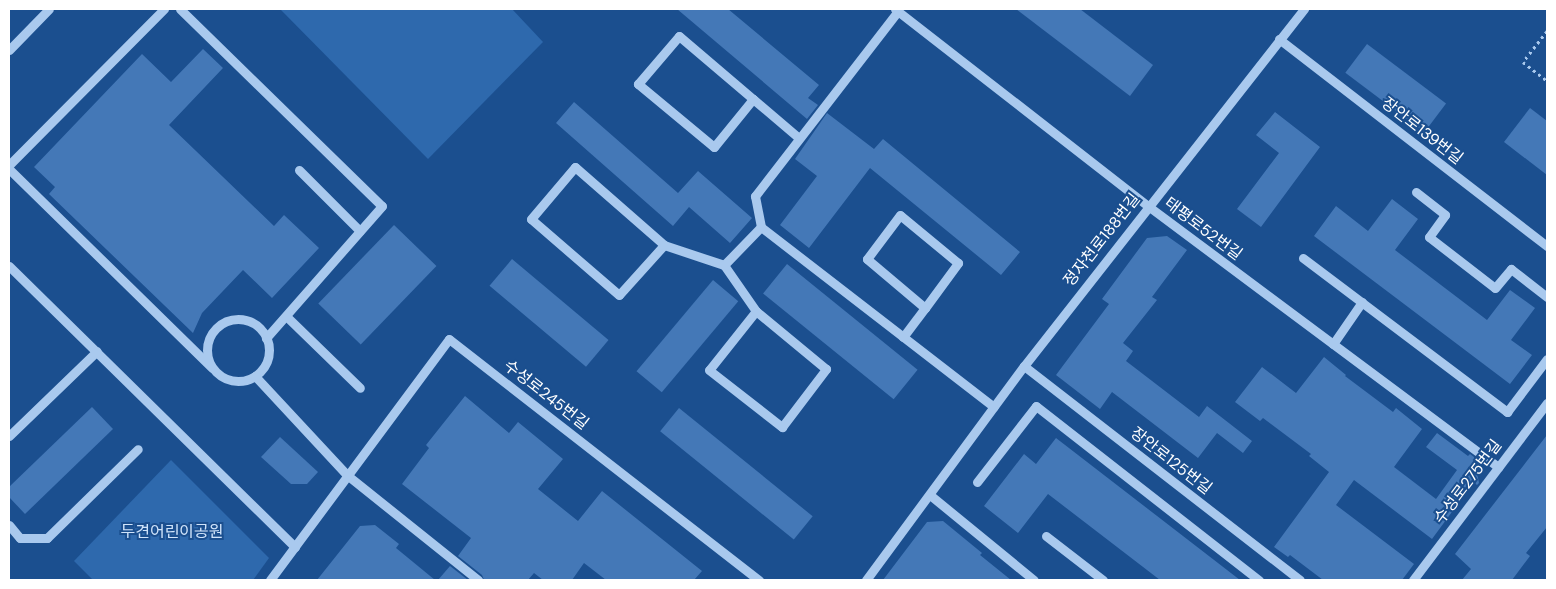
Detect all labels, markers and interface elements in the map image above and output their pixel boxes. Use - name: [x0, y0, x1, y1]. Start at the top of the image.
- street label: 장안로139번길: [1378, 93, 1466, 169]
- street label: 정자천로188번길: [1060, 190, 1144, 290]
- street label: 태평로52번길: [1160, 194, 1246, 264]
- street label: 수성로245번길: [500, 356, 592, 434]
- street label: 장안로125번길: [1127, 423, 1215, 499]
- street label: 수성로275번길: [1430, 436, 1506, 528]
- park label: 두견어린이공원: [120, 522, 224, 542]

